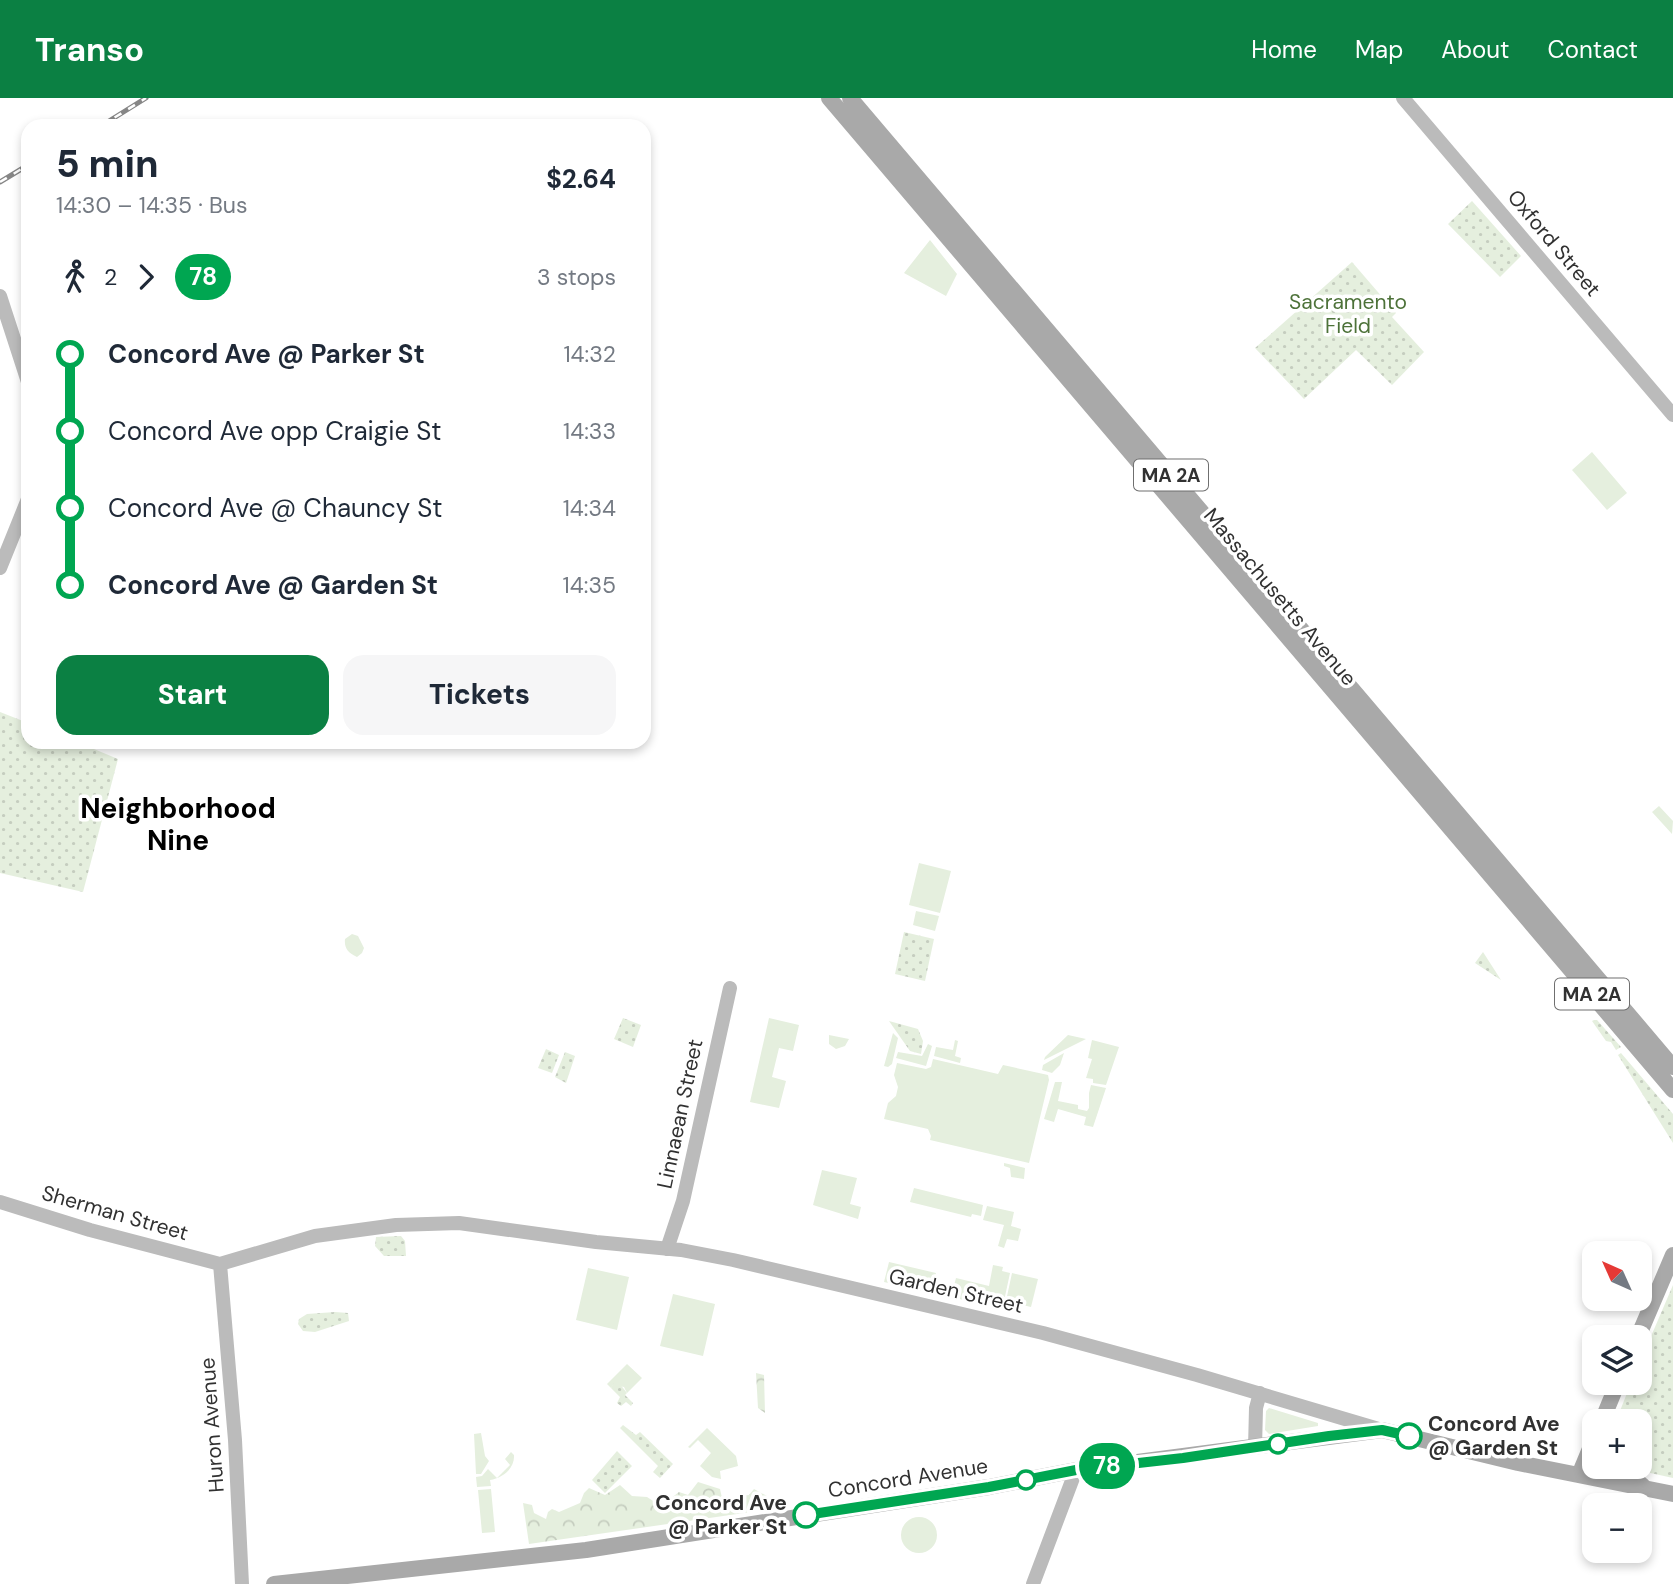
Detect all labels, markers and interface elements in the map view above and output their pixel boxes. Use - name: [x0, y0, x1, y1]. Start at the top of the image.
- text: Transo: [35, 28, 144, 71]
- text: Home: [1251, 34, 1317, 65]
- text: Map: [1355, 34, 1403, 65]
- text: About: [1441, 34, 1510, 65]
- text: Contact: [1548, 34, 1638, 65]
- text: 5 min: [56, 139, 159, 189]
- text: $2.64: [546, 162, 616, 196]
- street label: Oxford Street: [1501, 184, 1607, 302]
- text: 14:30 – 14:35 · Bus: [56, 190, 248, 220]
- icon: walk: [56, 258, 94, 296]
- icon: forward: [127, 258, 165, 296]
- text: 78: [189, 261, 217, 292]
- text: 2: [104, 262, 117, 292]
- text: 3 stops: [537, 262, 616, 292]
- park label: Sacramento Field: [1289, 288, 1407, 340]
- text: Concord Ave @ Parker St: [108, 337, 425, 371]
- text: 14:32: [563, 339, 616, 369]
- text: Concord Ave opp Craigie St: [108, 414, 442, 448]
- text: 14:33: [563, 416, 616, 446]
- road number: MA 2A: [1134, 460, 1208, 490]
- text: Concord Ave @ Chauncy St: [108, 491, 442, 525]
- text: 14:34: [563, 493, 616, 523]
- street label: Massachusetts Avenue: [1197, 502, 1363, 692]
- text: Concord Ave @ Garden St: [108, 568, 438, 602]
- text: 14:35: [563, 570, 616, 600]
- button: Start: [56, 655, 329, 735]
- button: Tickets: [343, 655, 616, 735]
- district label: Neighborhood Nine: [80, 790, 276, 859]
- road number: MA 2A: [1555, 978, 1629, 1010]
- street label: Linnaean Street: [650, 1037, 710, 1191]
- street label: Sherman Street: [38, 1179, 192, 1247]
- north arrow: [1582, 1241, 1652, 1311]
- map controls: [1582, 1241, 1652, 1563]
- street label: Garden Street: [886, 1262, 1026, 1320]
- button: layers: [1582, 1325, 1652, 1395]
- street label: Huron Avenue: [193, 1357, 231, 1493]
- button: +: [1582, 1409, 1652, 1479]
- place label: Concord Ave @ Garden St: [1428, 1410, 1560, 1462]
- marker: Concord Ave @ Garden St: [1396, 1423, 1422, 1449]
- unlabelled marker: [1268, 1434, 1288, 1454]
- line badge: 78: [1076, 1443, 1138, 1489]
- text: 78: [1093, 1450, 1121, 1481]
- street label: Concord Avenue: [826, 1452, 990, 1504]
- unlabelled marker: [1016, 1470, 1036, 1490]
- place label: Concord Ave @ Parker St: [655, 1489, 787, 1541]
- button: −: [1582, 1493, 1652, 1563]
- marker: Concord Ave @ Parker St: [793, 1502, 819, 1528]

